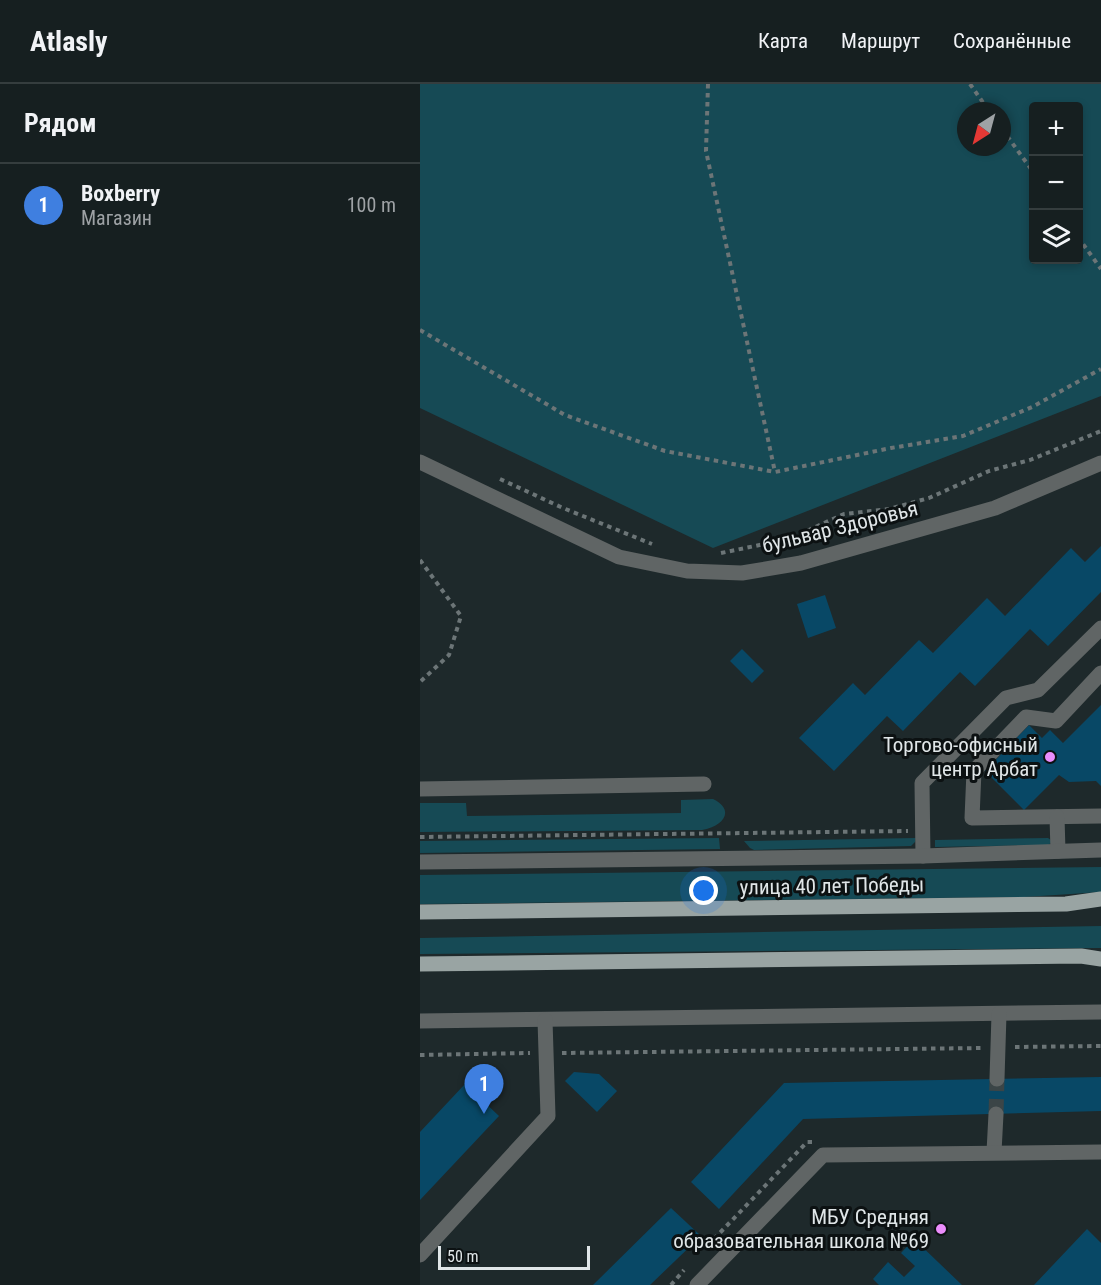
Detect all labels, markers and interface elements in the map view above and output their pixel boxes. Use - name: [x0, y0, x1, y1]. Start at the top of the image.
- text: Atlasly: [30, 25, 108, 58]
- text: Карта: [758, 29, 808, 53]
- text: Маршрут: [841, 29, 920, 53]
- text: Сохранённые: [953, 29, 1071, 53]
- north arrow: [957, 102, 1011, 156]
- map controls: [1029, 102, 1083, 264]
- button: +: [1029, 102, 1083, 156]
- text: Рядом: [24, 108, 96, 138]
- button: −: [1029, 156, 1083, 210]
- text: Boxberry: [81, 181, 160, 206]
- text: 1: [38, 193, 49, 217]
- text: 100 m: [347, 193, 396, 217]
- text: Магазин: [81, 206, 152, 230]
- button: layers: [1029, 210, 1083, 264]
- street label: бульвар Здоровья: [760, 496, 920, 558]
- place label: Торгово-офисный центр Арбат: [883, 733, 1038, 781]
- marker: Торгово-офисный центр Арбат: [1043, 750, 1057, 764]
- street label: улица 40 лет Победы: [740, 872, 924, 900]
- your location: [689, 876, 718, 905]
- pin: 1: [464, 1064, 504, 1114]
- place label: МБУ Средняя образовательная школа №69: [673, 1205, 929, 1253]
- marker: МБУ Средняя образовательная школа №69: [934, 1222, 948, 1236]
- scale bar: [438, 1243, 590, 1270]
- text: 50 m: [447, 1247, 479, 1266]

